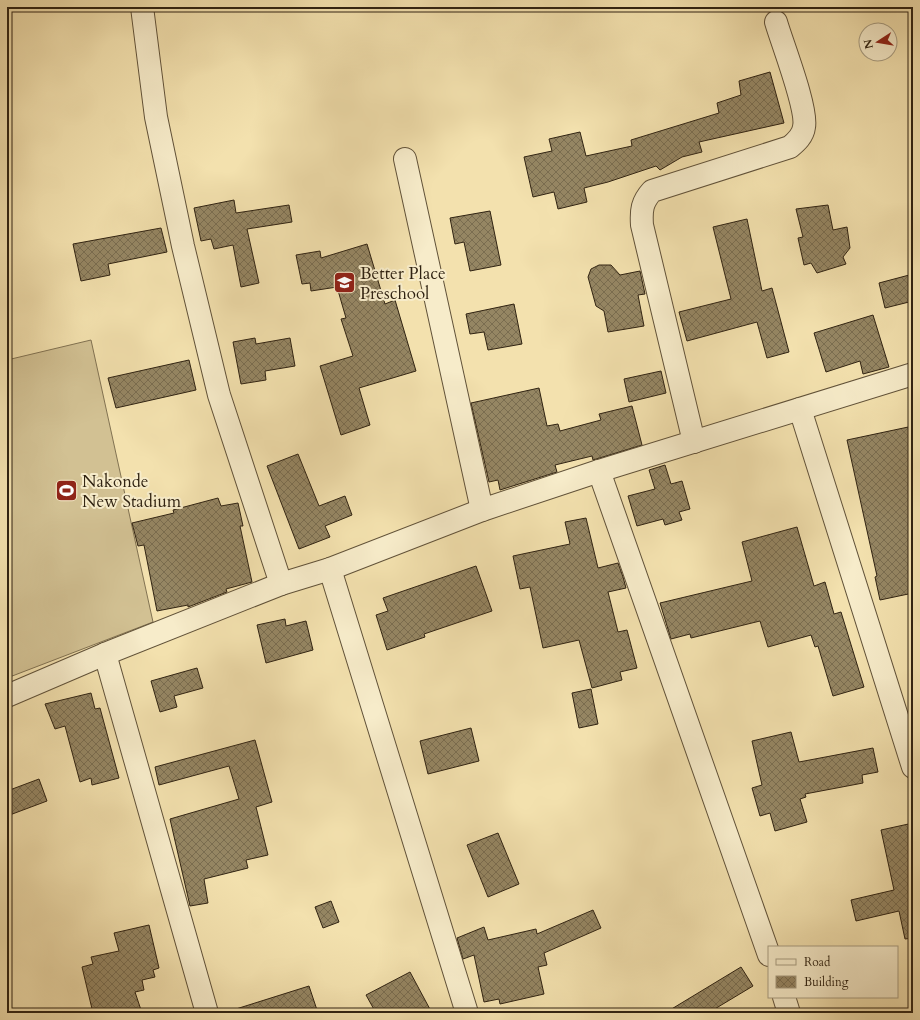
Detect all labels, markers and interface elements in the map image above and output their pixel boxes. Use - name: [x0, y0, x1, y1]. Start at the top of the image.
- north arrow: [858, 22, 898, 62]
- text: N: [860, 37, 877, 50]
- place label: Better Place Preschool: [360, 262, 446, 305]
- school or university icon: Better Place Preschool: [332, 270, 358, 296]
- place label: Nakonde New Stadium: [82, 470, 182, 513]
- sports icon: Nakonde New Stadium: [53, 478, 79, 504]
- legend: [768, 946, 898, 998]
- text: Road: [804, 954, 831, 970]
- text: Building: [804, 974, 849, 990]

